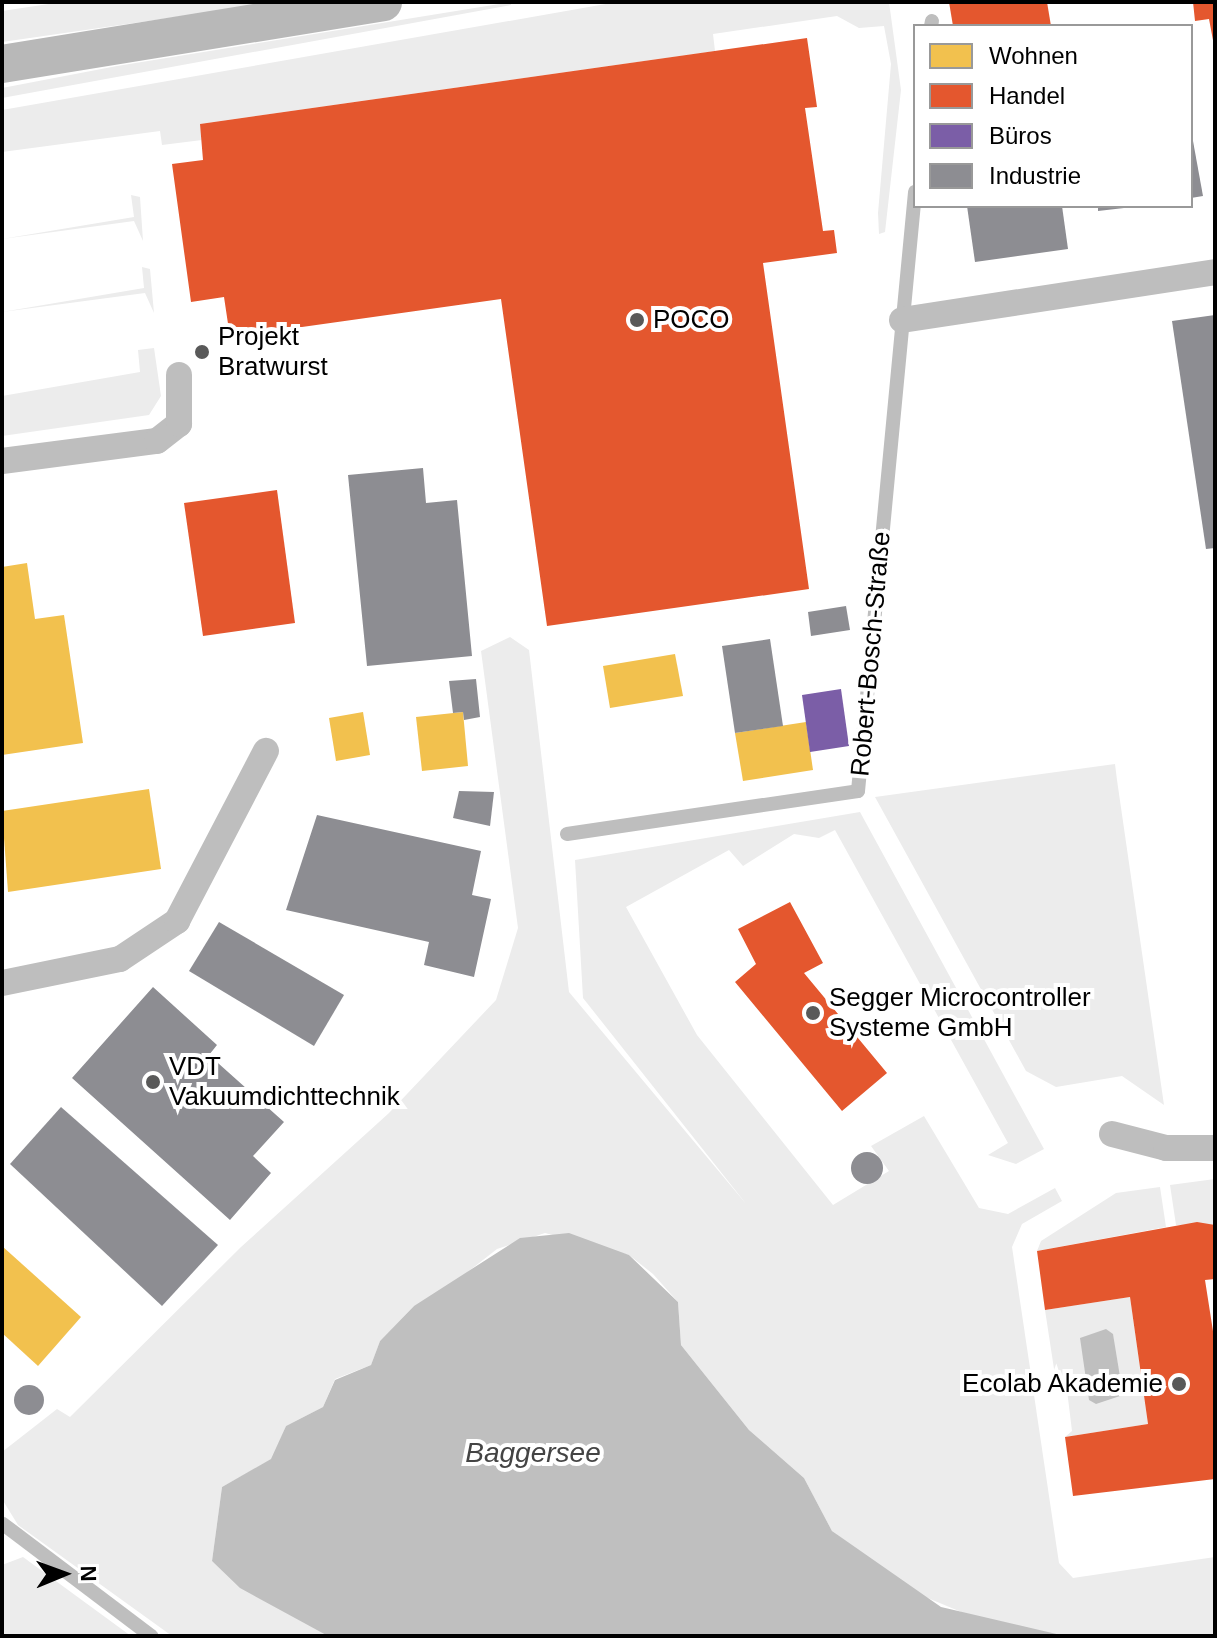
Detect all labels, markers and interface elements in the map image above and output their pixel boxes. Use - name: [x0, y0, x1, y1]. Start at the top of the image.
- legend: [913, 24, 1193, 208]
- text: Wohnen: [989, 42, 1078, 69]
- text: Handel: [989, 82, 1065, 109]
- text: Büros: [989, 122, 1052, 149]
- text: Industrie: [989, 162, 1081, 189]
- place label: POCO: [653, 304, 730, 336]
- marker: POCO: [628, 311, 646, 329]
- place label: Projekt Bratwurst: [218, 321, 328, 382]
- marker: Projekt Bratwurst: [193, 343, 211, 361]
- street label: Robert-Bosch-Straße: [845, 530, 897, 778]
- place label: Segger Microcontroller Systeme GmbH: [829, 982, 1091, 1044]
- marker: Segger Microcontroller Systeme GmbH: [804, 1004, 822, 1022]
- place label: VDT Vakuumdichttechnik: [169, 1051, 400, 1112]
- marker: VDT Vakuumdichttechnik: [144, 1073, 162, 1091]
- place label: Ecolab Akademie: [961, 1368, 1163, 1400]
- marker: Ecolab Akademie: [1170, 1375, 1188, 1393]
- water label: Baggersee: [465, 1436, 601, 1470]
- north arrow: [24, 1534, 104, 1614]
- text: N: [76, 1565, 101, 1582]

